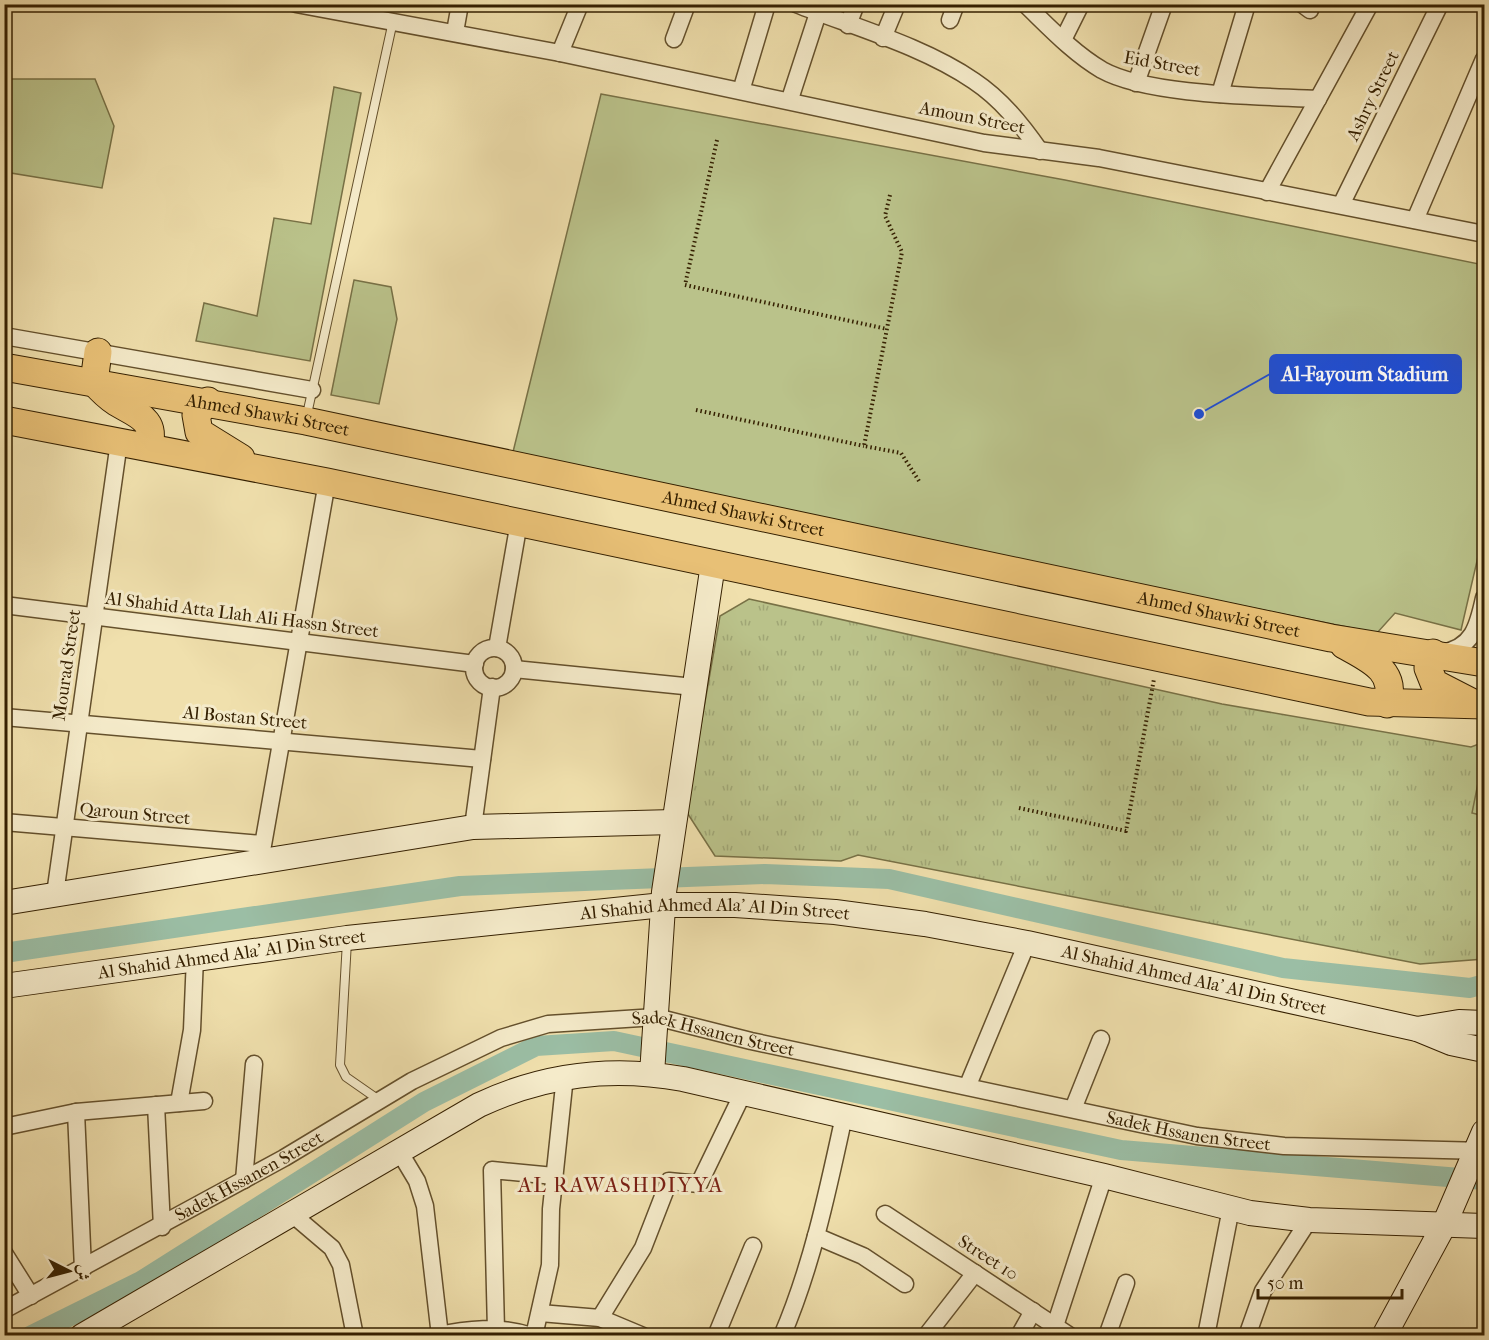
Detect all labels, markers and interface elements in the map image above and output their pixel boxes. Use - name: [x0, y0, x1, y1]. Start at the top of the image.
- street label: Eid Street: [1122, 47, 1202, 81]
- street label: Ashry Street: [1342, 47, 1404, 145]
- street label: Amoun Street: [916, 97, 1027, 139]
- callout: Al-Fayoum Stadium: [1270, 355, 1461, 393]
- text: Al-Fayoum Stadium: [1280, 363, 1449, 386]
- street label: Ahmed Shawki Street: [183, 389, 352, 441]
- street label: Ahmed Shawki Street: [659, 486, 827, 541]
- street label: Ahmed Shawki Street: [1135, 587, 1303, 642]
- street label: Al Shahid Atta Llah Ali Hassn Street: [103, 588, 380, 642]
- street label: Mourad Street: [49, 607, 85, 722]
- street label: Al Bostan Street: [181, 702, 309, 734]
- street label: Qaroun Street: [79, 799, 192, 829]
- street label: Al Shahid Ahmed Ala' Al Din Street: [578, 894, 852, 924]
- street label: Al Shahid Ahmed Ala' Al Din Street: [95, 926, 367, 983]
- street label: Al Shahid Ahmed Ala' Al Din Street: [1059, 940, 1329, 1019]
- street label: Sadek Hssanen Street: [631, 1006, 797, 1061]
- street label: Sadek Hssanen Street: [1105, 1106, 1272, 1155]
- street label: Sadek Hssanen Street: [171, 1126, 327, 1226]
- district label: AL RAWASHDIYYA: [517, 1173, 724, 1197]
- street label: Street 10: [954, 1231, 1022, 1285]
- north arrow: [39, 1241, 99, 1301]
- scale bar: [1258, 1262, 1402, 1300]
- text: ش: [73, 1264, 94, 1281]
- text: 50 m: [1267, 1273, 1304, 1294]

